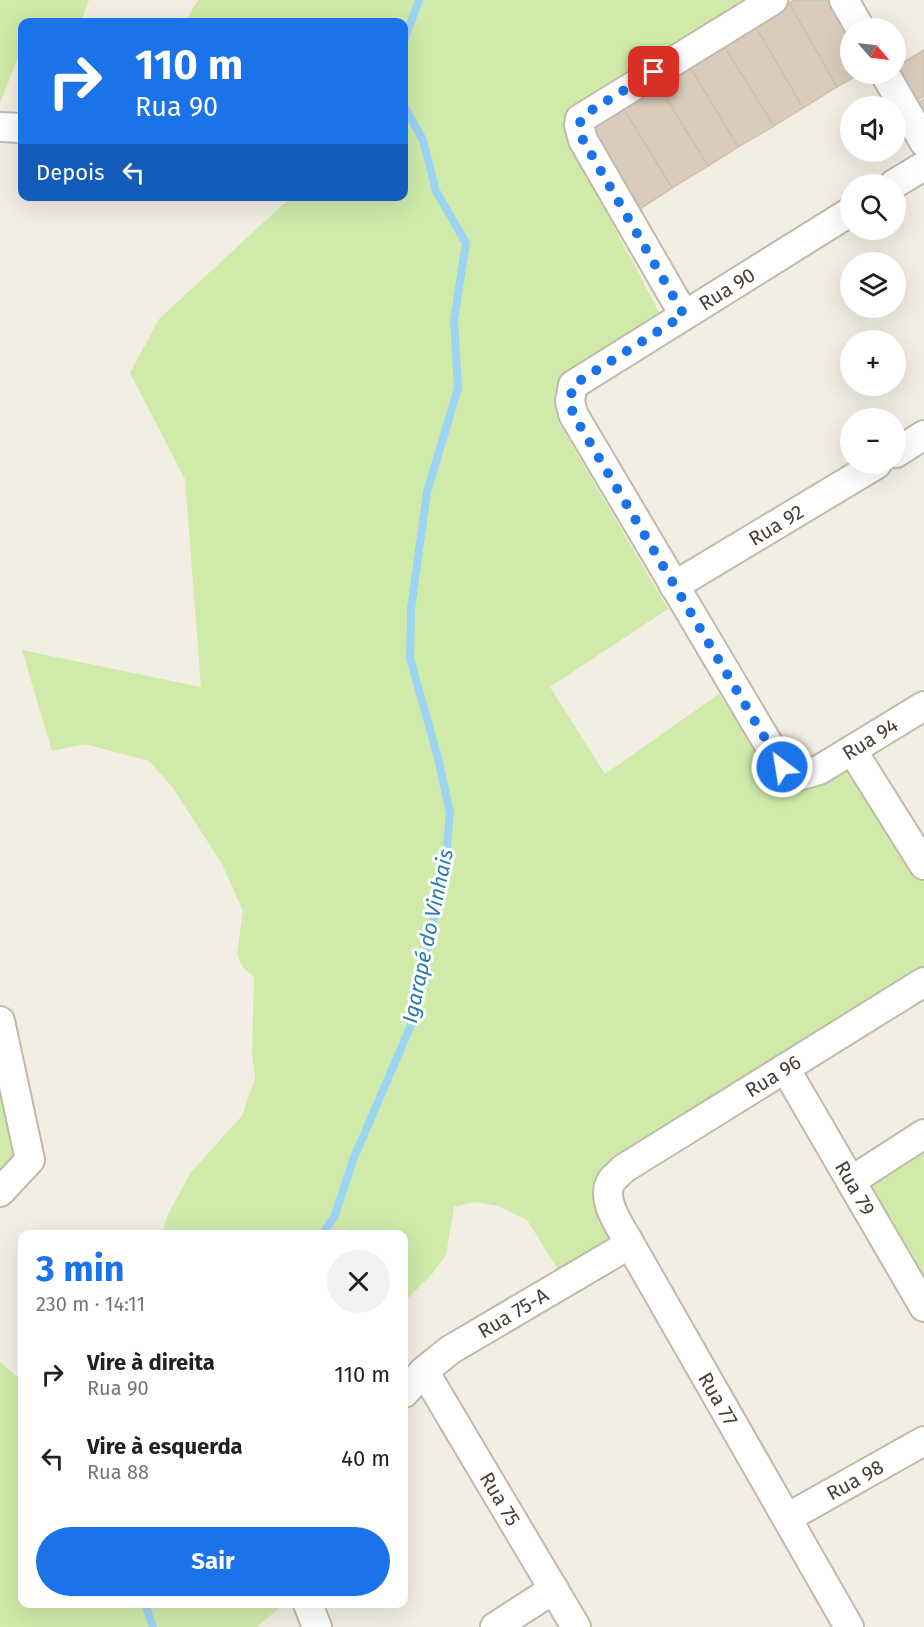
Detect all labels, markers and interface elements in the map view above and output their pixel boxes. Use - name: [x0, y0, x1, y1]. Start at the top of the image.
- north arrow: [840, 18, 906, 84]
- map controls: [840, 18, 906, 474]
- text: 110 m: [135, 40, 243, 90]
- icon: right: [36, 42, 114, 120]
- pin: [628, 46, 679, 97]
- icon: arrive: [637, 55, 670, 88]
- text: Rua 90: [135, 91, 218, 123]
- button: sound: [840, 96, 906, 162]
- icon: left: [117, 156, 150, 189]
- text: Depois: [36, 159, 105, 186]
- button: search: [840, 174, 906, 240]
- button: layers: [840, 252, 906, 318]
- street label: Rua 90: [695, 263, 759, 315]
- button: +: [840, 330, 906, 396]
- button: −: [840, 408, 906, 474]
- street label: Rua 92: [744, 499, 808, 551]
- street label: Rua 94: [838, 713, 902, 765]
- position arrow: [750, 735, 814, 799]
- water label: Igarapé do Vinhais: [397, 846, 459, 1025]
- street label: Rua 96: [741, 1050, 805, 1102]
- street label: Rua 79: [830, 1156, 880, 1220]
- text: 3 min: [36, 1247, 125, 1291]
- button: close: [327, 1250, 390, 1313]
- street label: Rua 75-A: [473, 1282, 553, 1343]
- text: 230 m · 14:11: [36, 1292, 145, 1316]
- text: Vire à direita: [87, 1349, 215, 1376]
- icon: right: [36, 1358, 69, 1391]
- text: 110 m: [334, 1361, 390, 1388]
- street label: Rua 77: [693, 1368, 743, 1430]
- text: Rua 90: [87, 1376, 149, 1400]
- text: Vire à esquerda: [87, 1433, 243, 1460]
- icon: left: [36, 1442, 69, 1475]
- text: 40 m: [341, 1445, 390, 1472]
- street label: Rua 98: [822, 1455, 888, 1505]
- text: Rua 88: [87, 1460, 149, 1484]
- street label: Rua 75: [475, 1468, 525, 1530]
- button: Sair: [36, 1527, 390, 1596]

